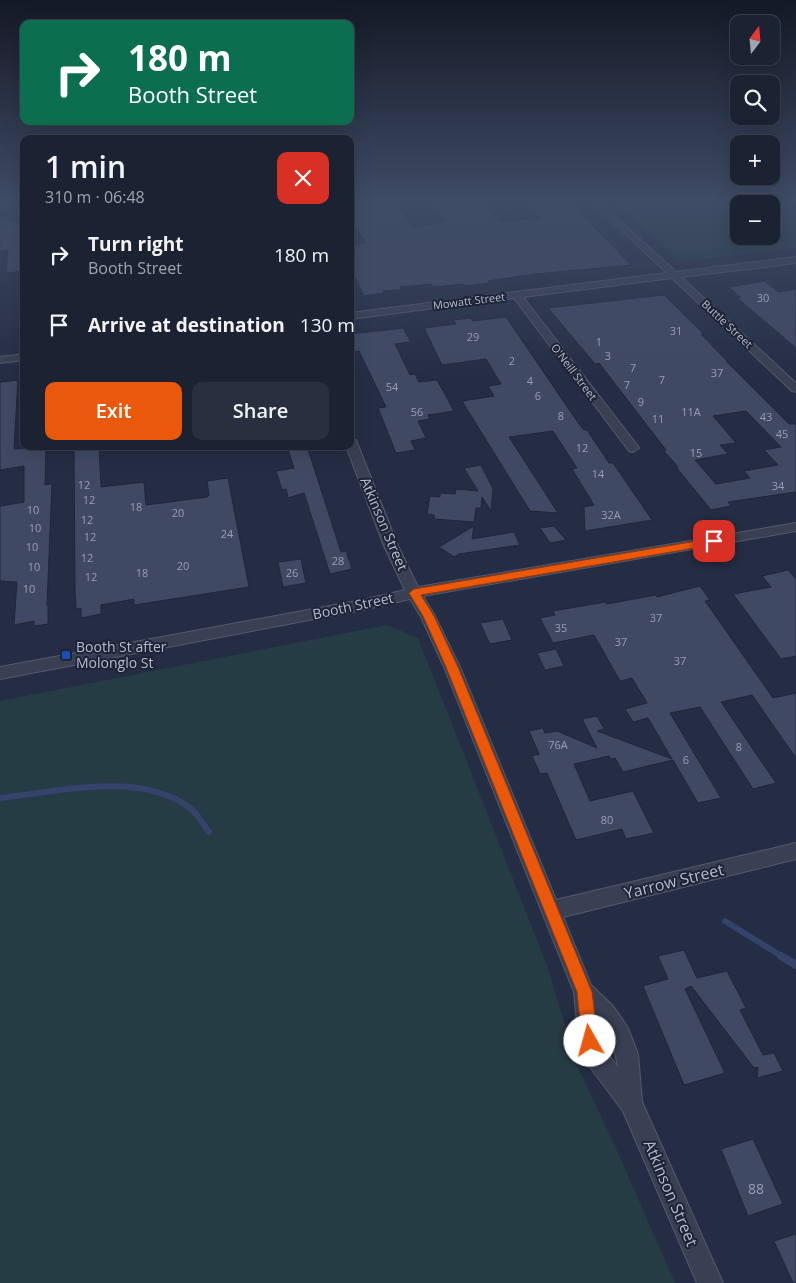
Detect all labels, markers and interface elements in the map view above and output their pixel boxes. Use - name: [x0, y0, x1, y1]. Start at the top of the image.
- north arrow: [730, 15, 780, 65]
- map controls: [730, 15, 780, 245]
- text: 180 m: [128, 34, 232, 81]
- icon: right: [45, 40, 110, 105]
- button: search: [730, 75, 780, 125]
- text: Booth Street: [128, 79, 257, 109]
- button: +: [730, 135, 780, 185]
- text: 1 min: [45, 146, 126, 187]
- button: close: [277, 152, 329, 204]
- text: 310 m · 06:48: [45, 186, 145, 208]
- button: −: [730, 195, 780, 245]
- text: Turn right: [88, 231, 183, 257]
- icon: right: [45, 241, 73, 269]
- text: 180 m: [274, 242, 329, 268]
- text: Booth Street: [88, 257, 182, 279]
- street label: Mowatt Street: [432, 289, 506, 312]
- house number: 30: [757, 290, 769, 305]
- street label: Buttle Street: [699, 296, 756, 351]
- icon: arrive: [45, 311, 73, 339]
- text: Arrive at destination: [88, 312, 285, 338]
- text: 130 m: [300, 312, 355, 338]
- house number: 31: [670, 323, 682, 338]
- house number: 29: [467, 329, 479, 344]
- house number: 1: [596, 334, 602, 349]
- street label: O'Neill Street: [548, 340, 601, 403]
- house number: 3: [605, 348, 611, 363]
- house number: 2: [509, 353, 515, 368]
- house number: 7: [630, 360, 636, 375]
- house number: 37: [711, 365, 723, 380]
- house number: 7: [659, 372, 665, 387]
- house number: 4: [527, 373, 534, 388]
- house number: 7: [624, 377, 630, 392]
- house number: 54: [386, 379, 399, 394]
- button: Exit: [45, 382, 182, 440]
- button: Share: [192, 382, 329, 440]
- house number: 6: [535, 388, 541, 403]
- house number: 9: [638, 394, 644, 409]
- house number: 56: [411, 404, 423, 419]
- house number: 11A: [681, 404, 701, 419]
- house number: 8: [558, 408, 564, 423]
- house number: 43: [760, 409, 772, 424]
- house number: 11: [652, 411, 664, 426]
- house number: 45: [776, 426, 788, 441]
- house number: 12: [576, 440, 588, 455]
- house number: 15: [690, 445, 702, 460]
- house number: 14: [592, 466, 605, 481]
- street label: Atkinson Street: [356, 474, 413, 573]
- house number: 12: [78, 477, 90, 492]
- house number: 34: [772, 478, 785, 493]
- house number: 12: [83, 492, 95, 507]
- house number: 18: [130, 499, 142, 514]
- house number: 10: [27, 502, 39, 517]
- house number: 20: [172, 505, 184, 520]
- house number: 32A: [601, 507, 621, 522]
- house number: 12: [81, 512, 93, 527]
- house number: 10: [29, 520, 41, 535]
- pin: [693, 520, 735, 562]
- house number: 24: [221, 526, 234, 541]
- icon: arrive: [700, 527, 728, 555]
- house number: 12: [84, 529, 96, 544]
- house number: 10: [26, 539, 38, 554]
- house number: 12: [81, 550, 93, 565]
- house number: 28: [332, 553, 344, 568]
- house number: 20: [177, 558, 189, 573]
- house number: 10: [28, 559, 40, 574]
- house number: 18: [136, 565, 148, 580]
- house number: 26: [286, 565, 298, 580]
- house number: 12: [85, 569, 97, 584]
- house number: 10: [23, 581, 35, 596]
- street label: Booth Street: [311, 588, 395, 623]
- house number: 37: [650, 610, 662, 625]
- house number: 35: [555, 620, 567, 635]
- house number: 37: [615, 634, 627, 649]
- place label: Booth St after Molonglo St: [76, 637, 167, 672]
- marker: Booth St after Molonglo St: [60, 649, 72, 661]
- house number: 37: [674, 653, 686, 668]
- house number: 76A: [548, 737, 568, 752]
- house number: 8: [736, 739, 742, 754]
- house number: 6: [683, 752, 689, 767]
- house number: 80: [601, 812, 613, 827]
- street label: Yarrow Street: [622, 858, 726, 904]
- position arrow: [563, 1014, 615, 1066]
- street label: Atkinson Street: [639, 1136, 704, 1250]
- house number: 88: [748, 1179, 764, 1198]

